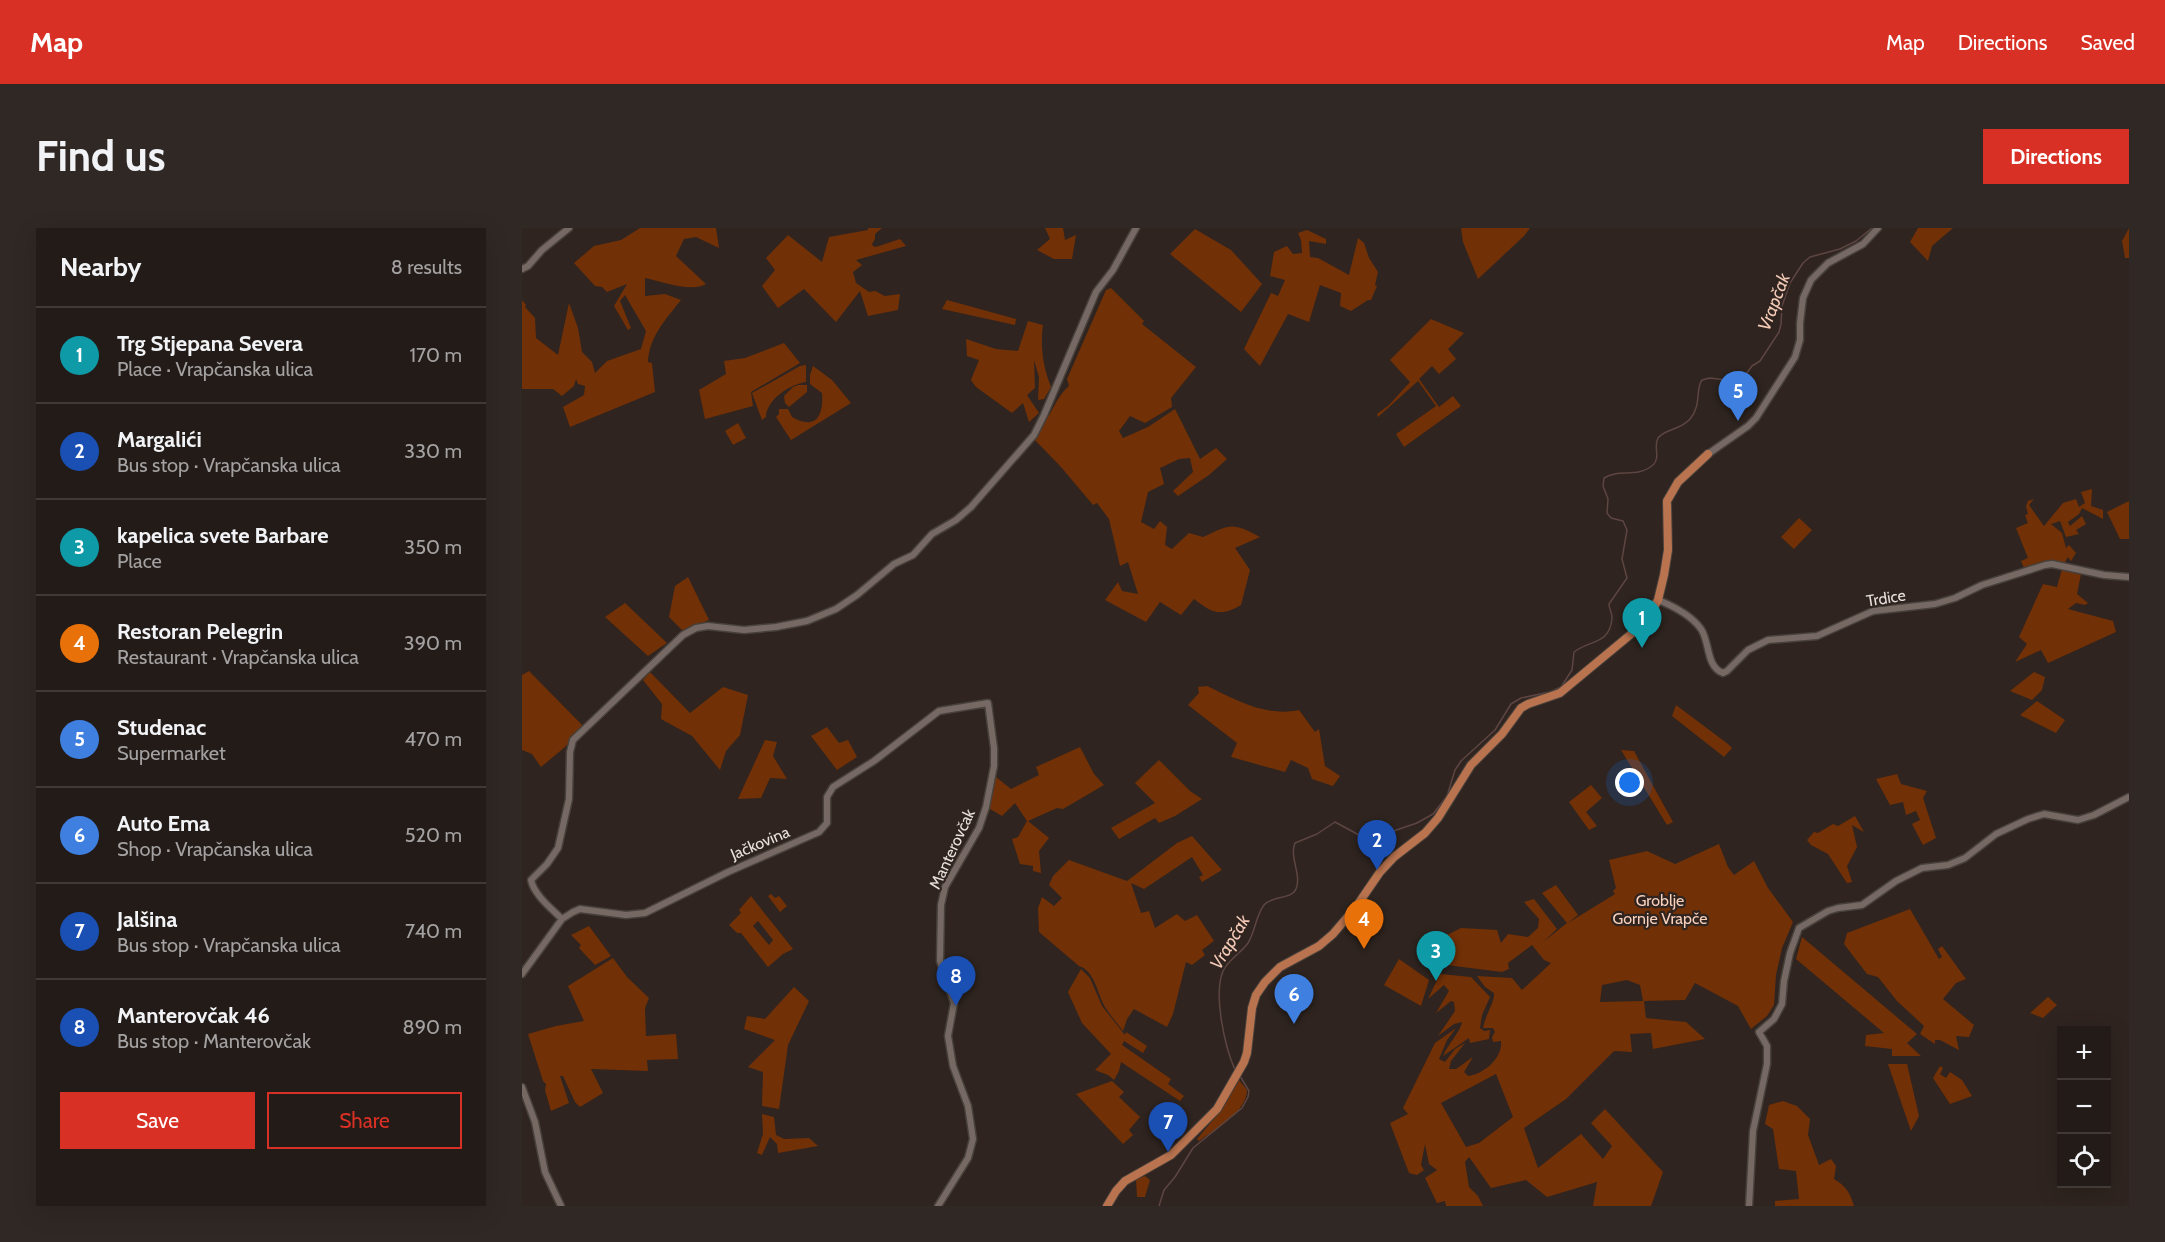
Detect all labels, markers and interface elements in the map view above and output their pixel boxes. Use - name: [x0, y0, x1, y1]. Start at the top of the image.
- text: Map: [30, 25, 83, 59]
- text: Map: [1886, 30, 1925, 55]
- text: Directions: [1958, 30, 2047, 55]
- text: Saved: [2080, 30, 2135, 55]
- button: Directions: [1983, 129, 2129, 184]
- text: Find us: [36, 130, 165, 182]
- text: Nearby: [60, 251, 141, 283]
- text: 8 results: [391, 255, 462, 279]
- water label: Vrapčak: [1753, 269, 1795, 334]
- text: Trg Stjepana Severa: [117, 330, 303, 357]
- text: 1: [76, 343, 83, 367]
- text: 170 m: [410, 343, 462, 367]
- text: Place · Vrapčanska ulica: [117, 357, 313, 381]
- pin: 5: [1718, 372, 1758, 421]
- text: Margalići: [117, 426, 202, 453]
- text: 2: [74, 439, 85, 463]
- text: 330 m: [404, 439, 462, 463]
- text: Bus stop · Vrapčanska ulica: [117, 453, 341, 477]
- text: kapelica svete Barbare: [117, 522, 329, 549]
- text: 3: [74, 535, 85, 559]
- text: 350 m: [404, 535, 462, 559]
- text: Place: [117, 549, 162, 573]
- street label: Trdice: [1865, 586, 1907, 610]
- pin: 1: [1622, 598, 1662, 648]
- text: Restoran Pelegrin: [117, 618, 283, 645]
- text: 4: [73, 631, 86, 655]
- text: 390 m: [404, 631, 462, 655]
- text: Restaurant · Vrapčanska ulica: [117, 645, 359, 669]
- text: Studenac: [117, 714, 206, 741]
- text: 5: [74, 727, 85, 751]
- text: 470 m: [405, 727, 462, 751]
- text: Supermarket: [117, 741, 226, 765]
- your location: [1615, 768, 1644, 797]
- street label: Manterovčak: [925, 805, 979, 892]
- text: Auto Ema: [117, 810, 210, 837]
- pin: 2: [1358, 820, 1396, 870]
- street label: Jačkovina: [727, 822, 793, 864]
- text: 6: [74, 823, 85, 847]
- text: 520 m: [405, 823, 462, 847]
- text: Shop · Vrapčanska ulica: [117, 837, 313, 861]
- park label: Groblje Gornje Vrapče: [1613, 891, 1707, 928]
- pin: 4: [1344, 900, 1384, 949]
- text: Jalšina: [117, 906, 177, 933]
- water label: Vrapčak: [1205, 910, 1255, 973]
- text: 7: [74, 919, 85, 943]
- text: 740 m: [405, 919, 462, 943]
- pin: 3: [1416, 932, 1456, 981]
- text: Bus stop · Vrapčanska ulica: [117, 933, 341, 957]
- pin: 8: [936, 956, 976, 1006]
- pin: 6: [1274, 974, 1314, 1024]
- text: Manterovčak 46: [117, 1002, 270, 1029]
- text: 8: [73, 1015, 86, 1039]
- text: 890 m: [403, 1015, 462, 1039]
- map controls: [2057, 1026, 2111, 1188]
- button: +: [2057, 1026, 2111, 1080]
- text: Bus stop · Manterovčak: [117, 1029, 311, 1053]
- button: −: [2057, 1080, 2111, 1134]
- button: Save: [60, 1092, 255, 1149]
- button: Share: [267, 1092, 462, 1149]
- pin: 7: [1148, 1102, 1188, 1152]
- button: locate: [2057, 1134, 2111, 1188]

